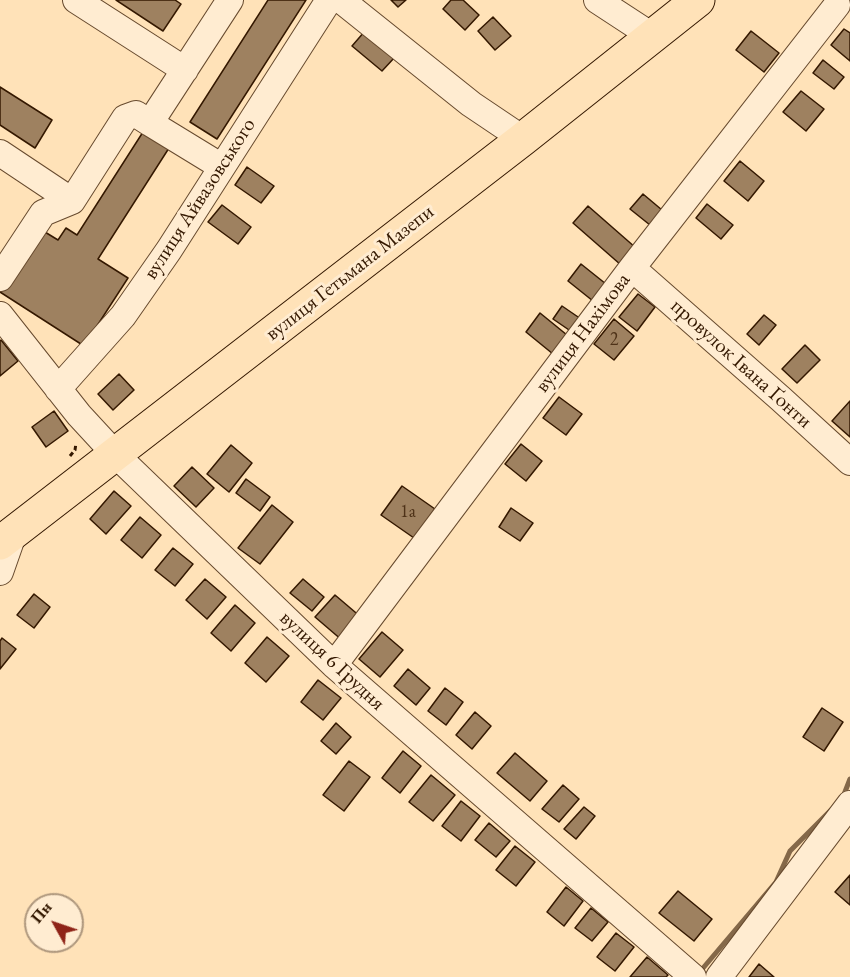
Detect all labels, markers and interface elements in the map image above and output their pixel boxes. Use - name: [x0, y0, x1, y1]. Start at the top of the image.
- street label: вулиця Айвазовського: [138, 114, 262, 284]
- street label: вулиця Гетьмана Мазепи: [261, 199, 439, 347]
- street label: вулиця Нахімова: [530, 268, 636, 398]
- street label: провулок Івана Ґонти: [665, 294, 817, 434]
- house number: 2: [610, 329, 618, 351]
- house number: 1а: [400, 501, 416, 523]
- street label: вулиця 6 Грудня: [274, 606, 390, 716]
- north arrow: [24, 893, 84, 953]
- text: Пн: [26, 897, 56, 928]

